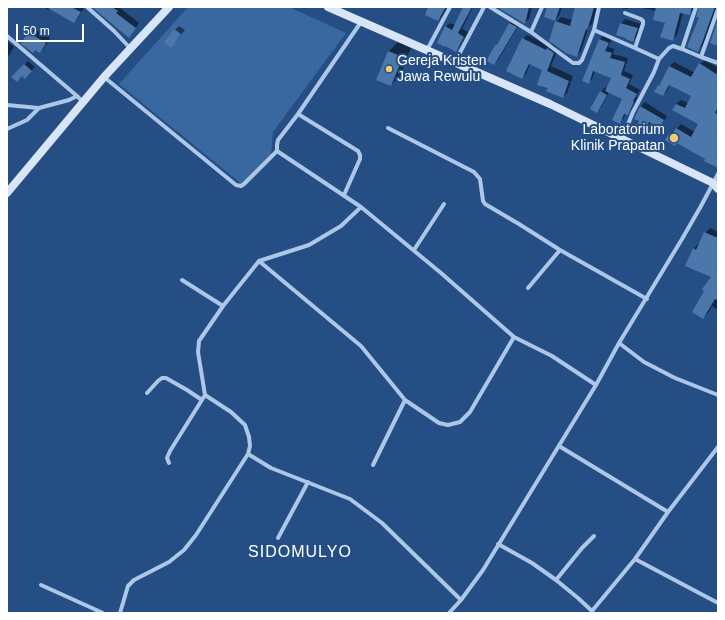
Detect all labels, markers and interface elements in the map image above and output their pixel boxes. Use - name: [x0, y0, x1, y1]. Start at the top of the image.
- scale bar: [18, 16, 86, 42]
- text: 50 m: [23, 24, 50, 38]
- place label: Gereja Kristen Jawa Rewulu: [397, 53, 486, 86]
- marker: Gereja Kristen Jawa Rewulu: [384, 64, 394, 74]
- place label: Laboratorium Klinik Prapatan: [571, 122, 665, 154]
- marker: Laboratorium Klinik Prapatan: [668, 132, 680, 144]
- district label: SIDOMULYO: [248, 543, 352, 563]

